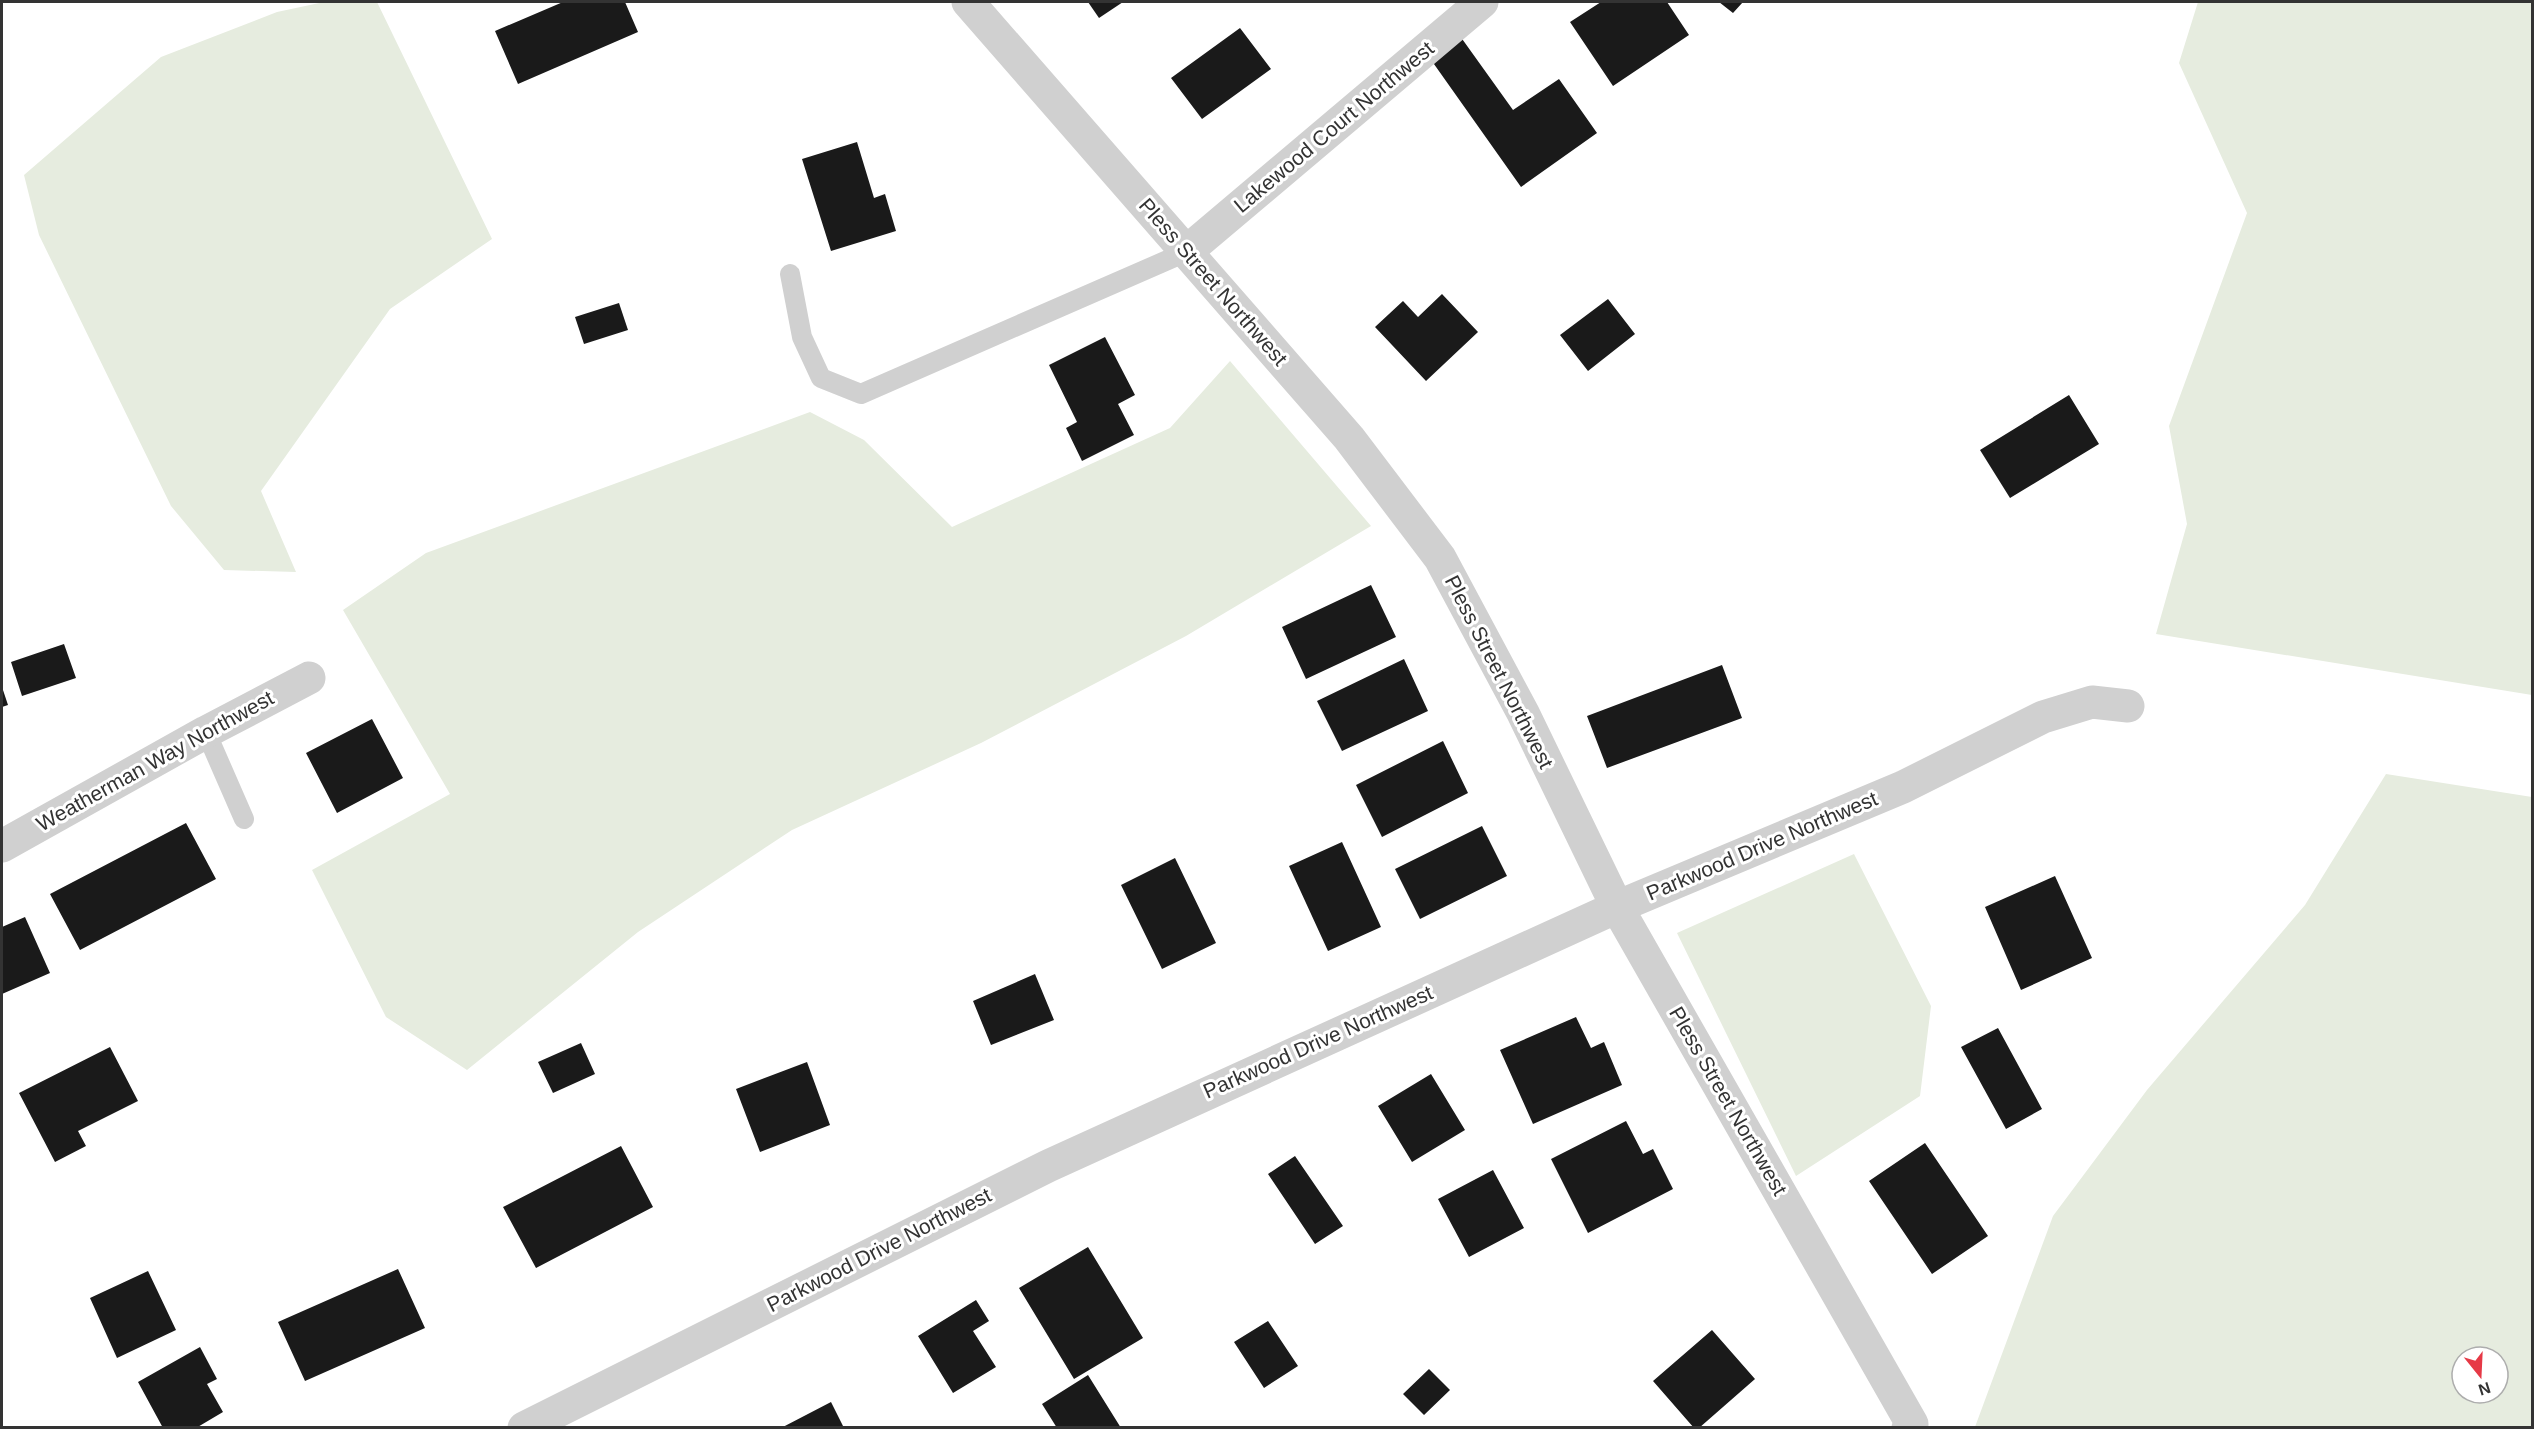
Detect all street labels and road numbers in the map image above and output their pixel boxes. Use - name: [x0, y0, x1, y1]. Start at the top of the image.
- street label: Lakewood Court Northwest: [1229, 36, 1438, 217]
- street label: Pless Street Northwest: [1135, 194, 1292, 370]
- street label: Pless Street Northwest: [1441, 571, 1558, 772]
- street label: Weatherman Way Northwest: [32, 686, 277, 835]
- street label: Parkwood Drive Northwest: [1643, 786, 1881, 905]
- street label: Parkwood Drive Northwest: [1200, 980, 1436, 1103]
- street label: Pless Street Northwest: [1665, 1003, 1792, 1199]
- street label: Parkwood Drive Northwest: [763, 1183, 995, 1316]

